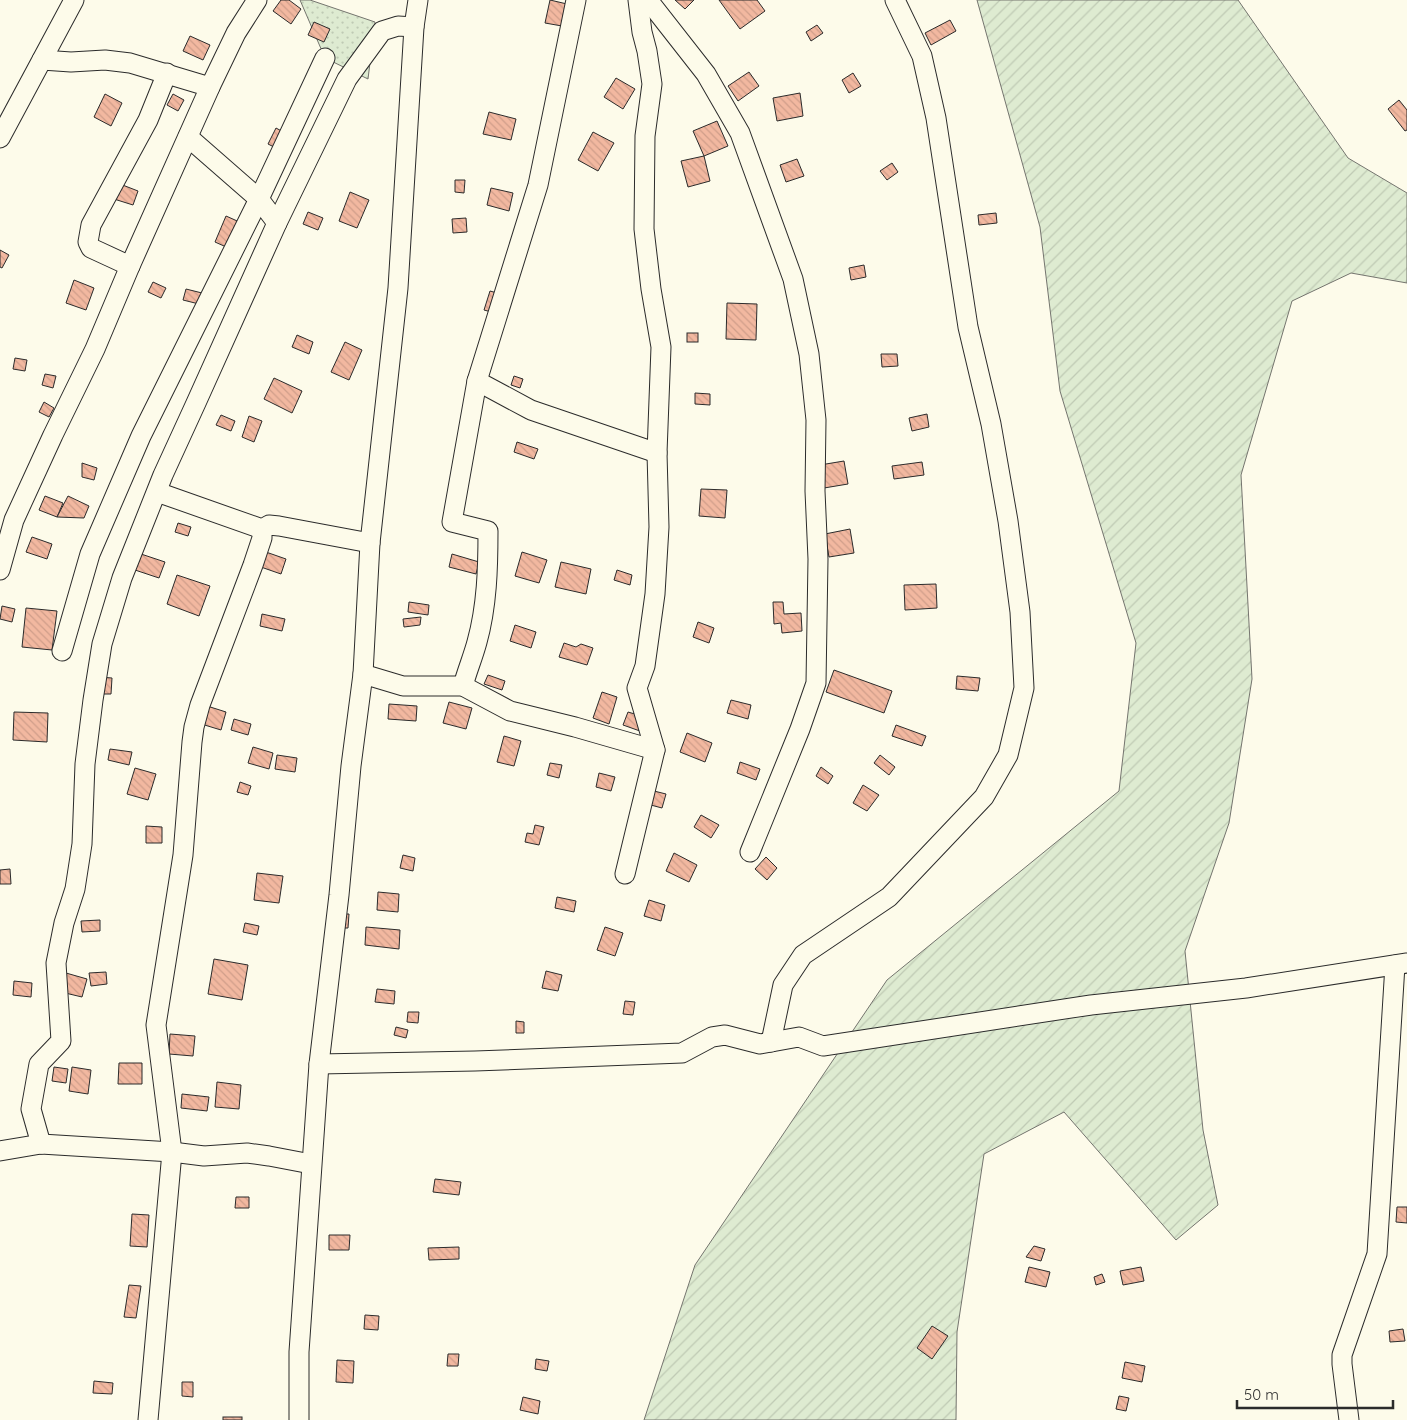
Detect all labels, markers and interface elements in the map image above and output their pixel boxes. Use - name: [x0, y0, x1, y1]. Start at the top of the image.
- scale bar: [1237, 1378, 1393, 1410]
- text: 50 m: [1244, 1385, 1279, 1404]

